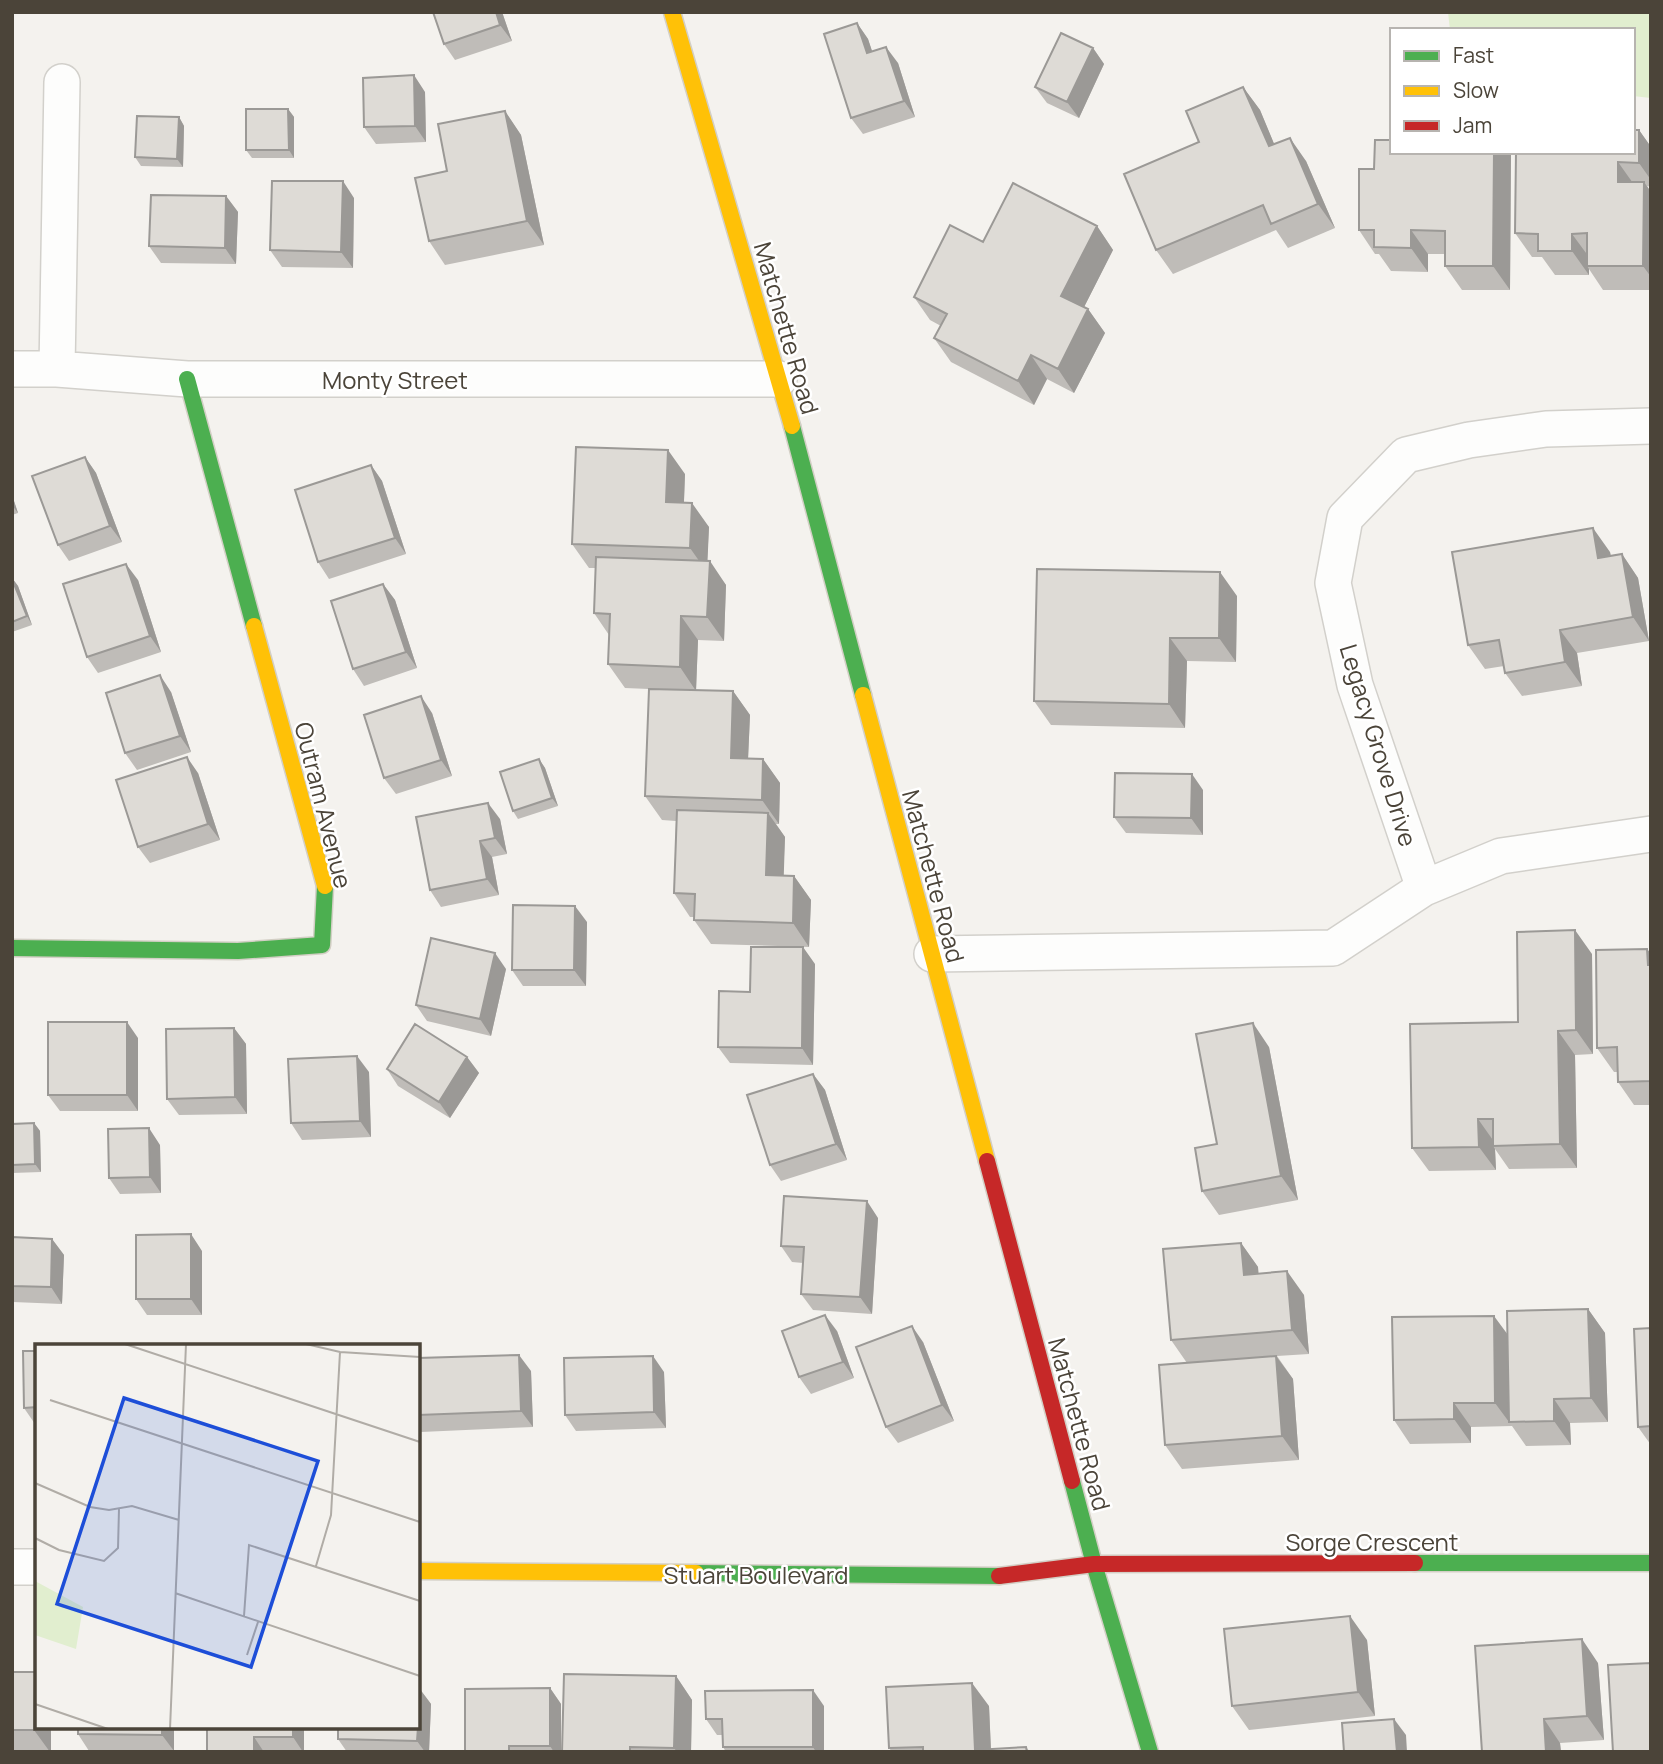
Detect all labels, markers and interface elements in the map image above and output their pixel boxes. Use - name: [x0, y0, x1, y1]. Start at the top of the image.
- legend: [1390, 28, 1635, 154]
- text: Fast: [1453, 41, 1494, 69]
- text: Slow: [1453, 76, 1499, 104]
- text: Jam: [1453, 111, 1492, 139]
- street label: Matchette Road: [747, 238, 827, 418]
- street label: Monty Street: [322, 363, 468, 396]
- street label: Legacy Grove Drive: [1333, 640, 1425, 850]
- street label: Outram Avenue: [287, 719, 361, 891]
- street label: Matchette Road: [895, 786, 973, 966]
- street label: Matchette Road: [1041, 1334, 1119, 1514]
- inset map: [35, 1344, 420, 1729]
- street label: Sorge Crescent: [1286, 1525, 1458, 1558]
- street label: Stuart Boulevard: [664, 1558, 848, 1591]

